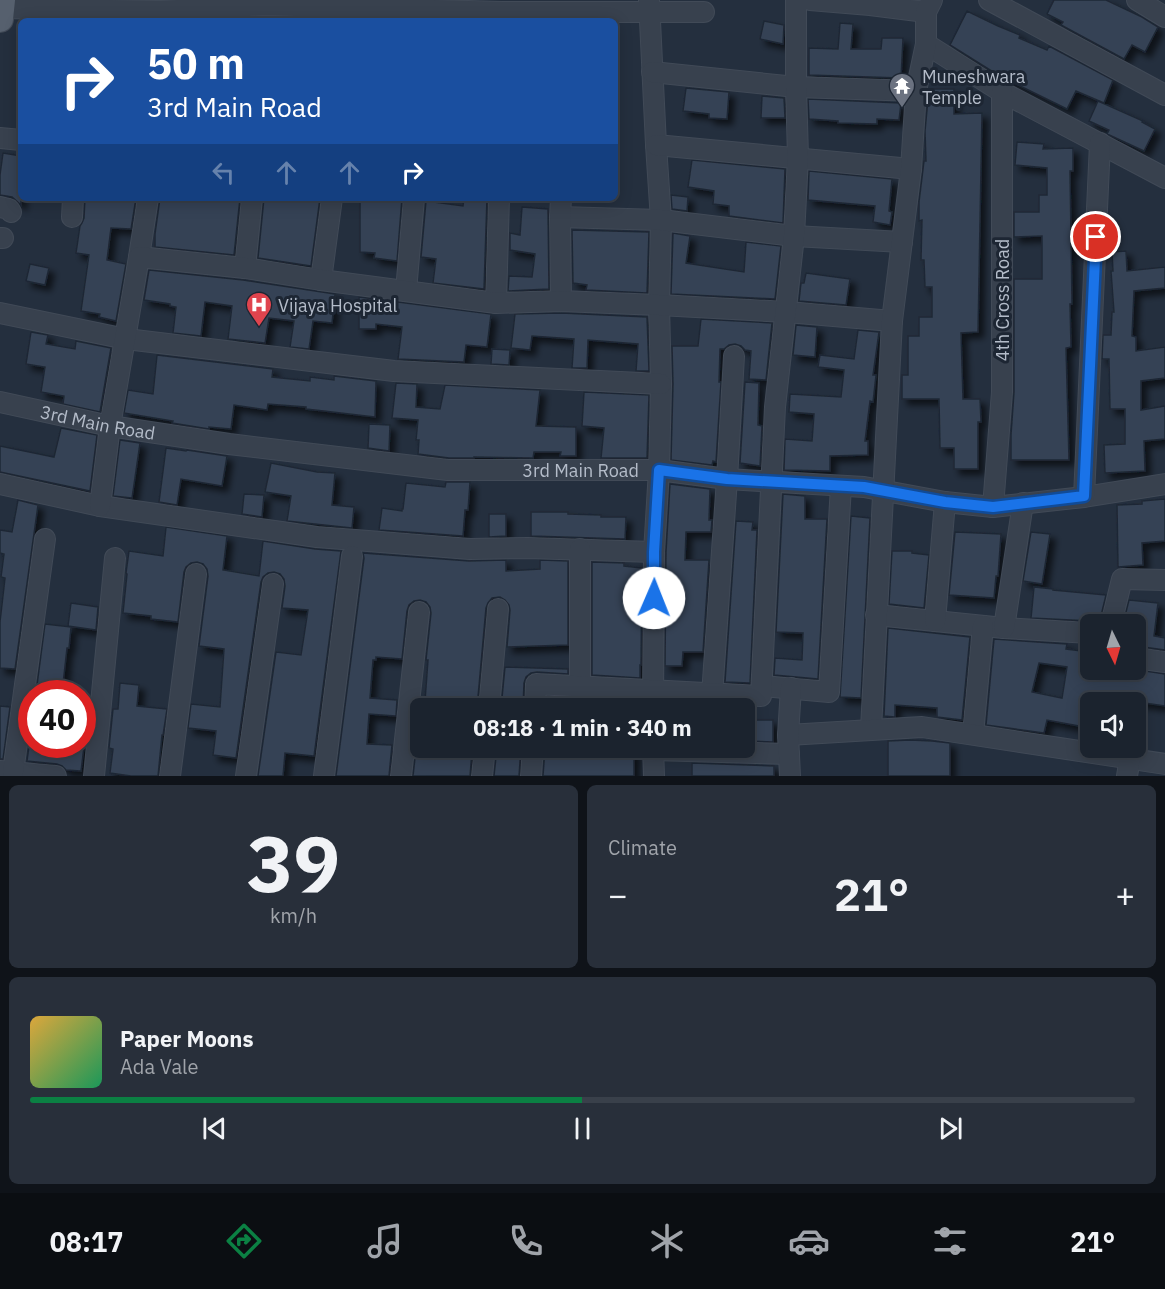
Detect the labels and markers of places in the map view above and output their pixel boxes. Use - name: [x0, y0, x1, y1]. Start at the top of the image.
- place label: Muneshwara Temple: [922, 65, 1026, 109]
- temple icon: Muneshwara Temple: [887, 71, 917, 109]
- pin: [1070, 211, 1121, 262]
- hospital icon: Vijaya Hospital: [244, 290, 274, 328]
- place label: Vijaya Hospital: [278, 294, 398, 317]

